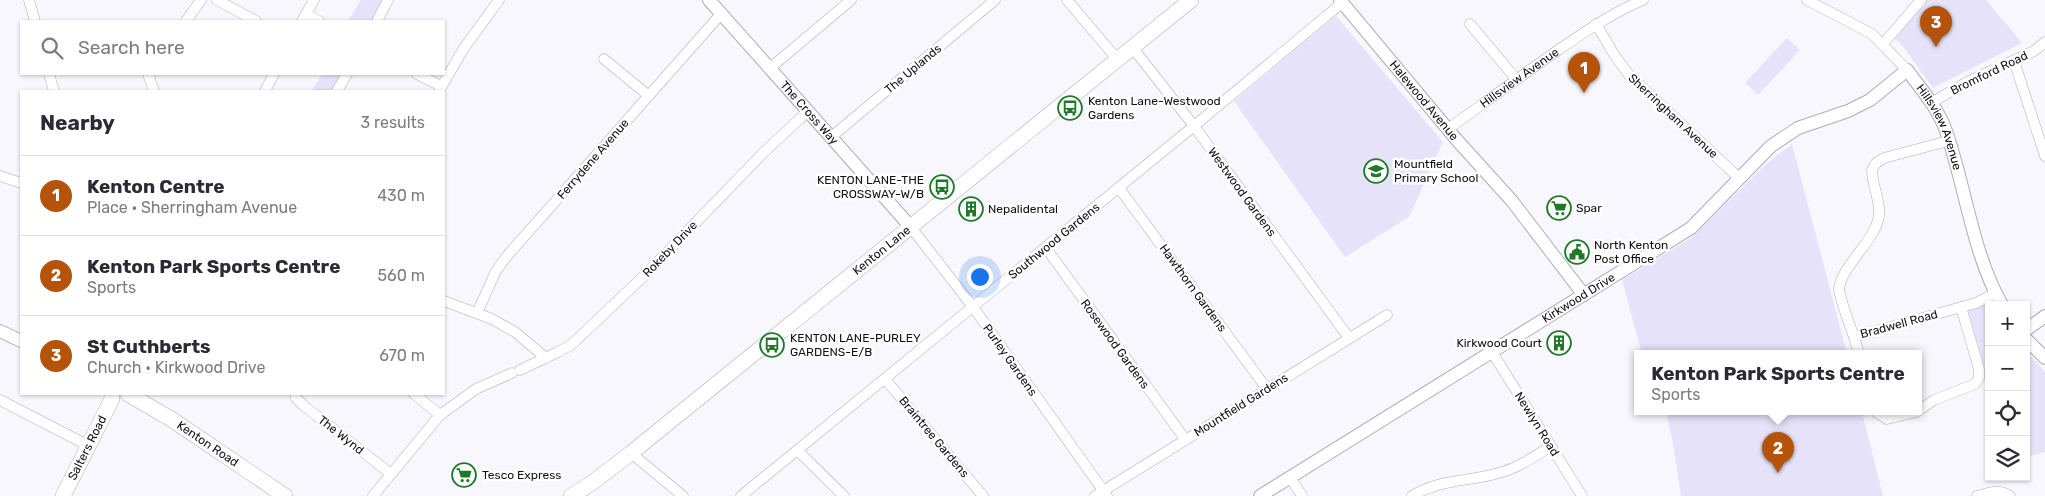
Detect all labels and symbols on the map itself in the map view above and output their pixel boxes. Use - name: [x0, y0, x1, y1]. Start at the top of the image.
- pin: 3: [1920, 6, 1952, 47]
- street label: The Uplands: [882, 41, 944, 97]
- street label: Hillsview Avenue: [1477, 45, 1562, 111]
- street label: Bromford Road: [1948, 48, 2030, 98]
- pin: 1: [1568, 52, 1600, 93]
- street label: Halewood Avenue: [1387, 58, 1461, 144]
- street label: Sherringham Avenue: [1625, 71, 1721, 161]
- street label: The Cross Way: [777, 78, 842, 148]
- street label: Hillsview Avenue: [1913, 81, 1964, 172]
- place label: Kenton Lane-Westwood Gardens: [1088, 94, 1221, 122]
- bus stop icon: Kenton Lane-Westwood Gardens: [1057, 95, 1083, 121]
- street label: Ferrydene Avenue: [554, 116, 632, 202]
- street label: Westwood Gardens: [1205, 145, 1279, 239]
- place label: Mountfield Primary School: [1394, 157, 1478, 185]
- school or university icon: Mountfield Primary School: [1363, 158, 1389, 184]
- place label: KENTON LANE-THE CROSSWAY-W/B: [817, 173, 924, 201]
- bus stop icon: KENTON LANE-THE CROSSWAY-W/B: [929, 174, 955, 200]
- supermarket icon: Spar: [1546, 195, 1572, 221]
- building icon: Nepalidental: [958, 196, 984, 222]
- street label: Southwood Gardens: [1006, 200, 1102, 282]
- place label: Spar: [1576, 201, 1602, 215]
- place label: Nepalidental: [988, 202, 1058, 216]
- street label: Rokeby Drive: [640, 218, 700, 280]
- street label: Kenton Lane: [850, 223, 913, 278]
- place label: North Kenton Post Office: [1594, 238, 1668, 266]
- public building icon: North Kenton Post Office: [1564, 239, 1590, 265]
- street label: Hawthorn Gardens: [1156, 241, 1230, 335]
- your location: [967, 264, 993, 290]
- street label: Kirkwood Drive: [1539, 270, 1618, 326]
- street label: Rosewood Gardens: [1078, 297, 1152, 391]
- street label: Bradwell Road: [1859, 307, 1939, 341]
- street label: Purley Gardens: [980, 321, 1040, 399]
- building icon: Kirkwood Court: [1546, 330, 1572, 356]
- place label: KENTON LANE-PURLEY GARDENS-E/B: [790, 331, 921, 359]
- bus stop icon: KENTON LANE-PURLEY GARDENS-E/B: [759, 332, 785, 358]
- place label: Kirkwood Court: [1456, 336, 1542, 350]
- street label: Mountfield Gardens: [1191, 370, 1291, 440]
- street label: Newlyn Road: [1512, 389, 1562, 459]
- street label: Braintree Gardens: [896, 394, 972, 480]
- street label: Salters Road: [65, 413, 110, 482]
- street label: The Wynd: [315, 413, 367, 457]
- street label: Kenton Road: [174, 418, 241, 469]
- pin: 2: [1762, 432, 1794, 473]
- supermarket icon: Tesco Express: [451, 462, 477, 488]
- place label: Tesco Express: [482, 468, 561, 482]

